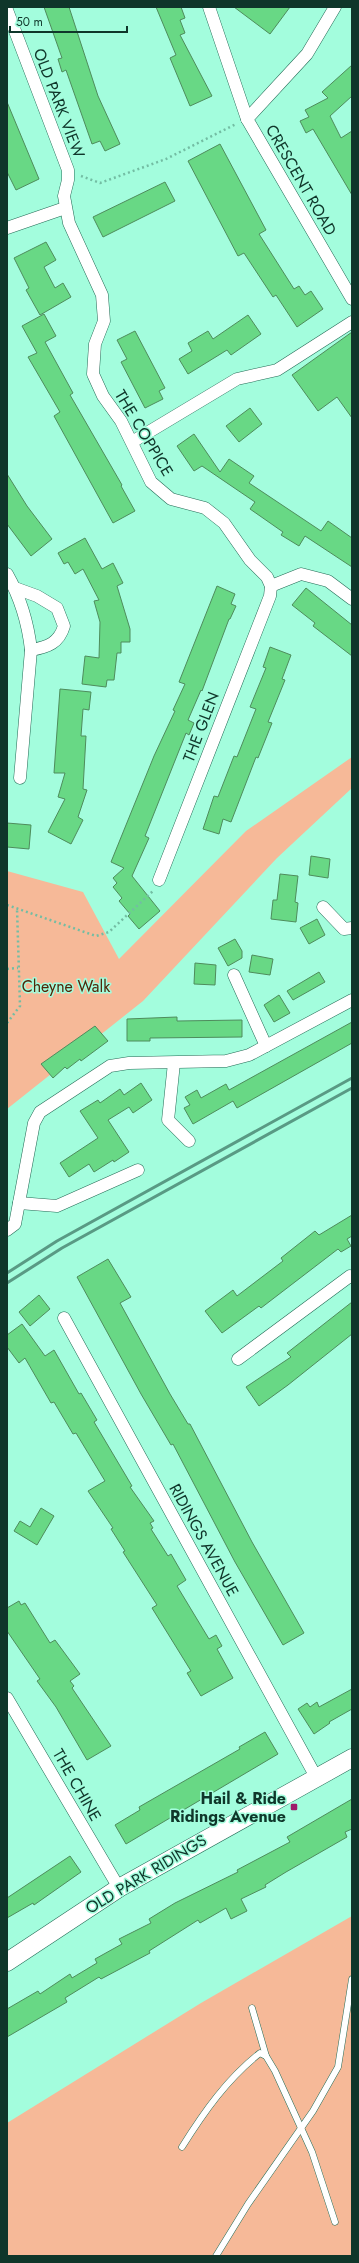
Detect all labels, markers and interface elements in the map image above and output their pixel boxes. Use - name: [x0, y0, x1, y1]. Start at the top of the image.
- scale bar: [10, 8, 127, 34]
- text: 50 m: [16, 13, 43, 31]
- street label: OLD PARK VIEW: [28, 45, 91, 161]
- street label: CRESCENT ROAD: [260, 120, 342, 240]
- street label: THE COPPICE: [109, 385, 179, 481]
- street label: THE GLEN: [177, 689, 225, 765]
- park label: Cheyne Walk: [22, 975, 111, 998]
- street label: RIDINGS AVENUE: [163, 1480, 245, 1600]
- street label: THE CHINE: [47, 1745, 107, 1825]
- place label: Hail & Ride Ridings Avenue: [170, 1787, 286, 1828]
- marker: Hail & Ride Ridings Avenue: [289, 1802, 299, 1812]
- street label: OLD PARK RIDINGS: [81, 1829, 211, 1919]

